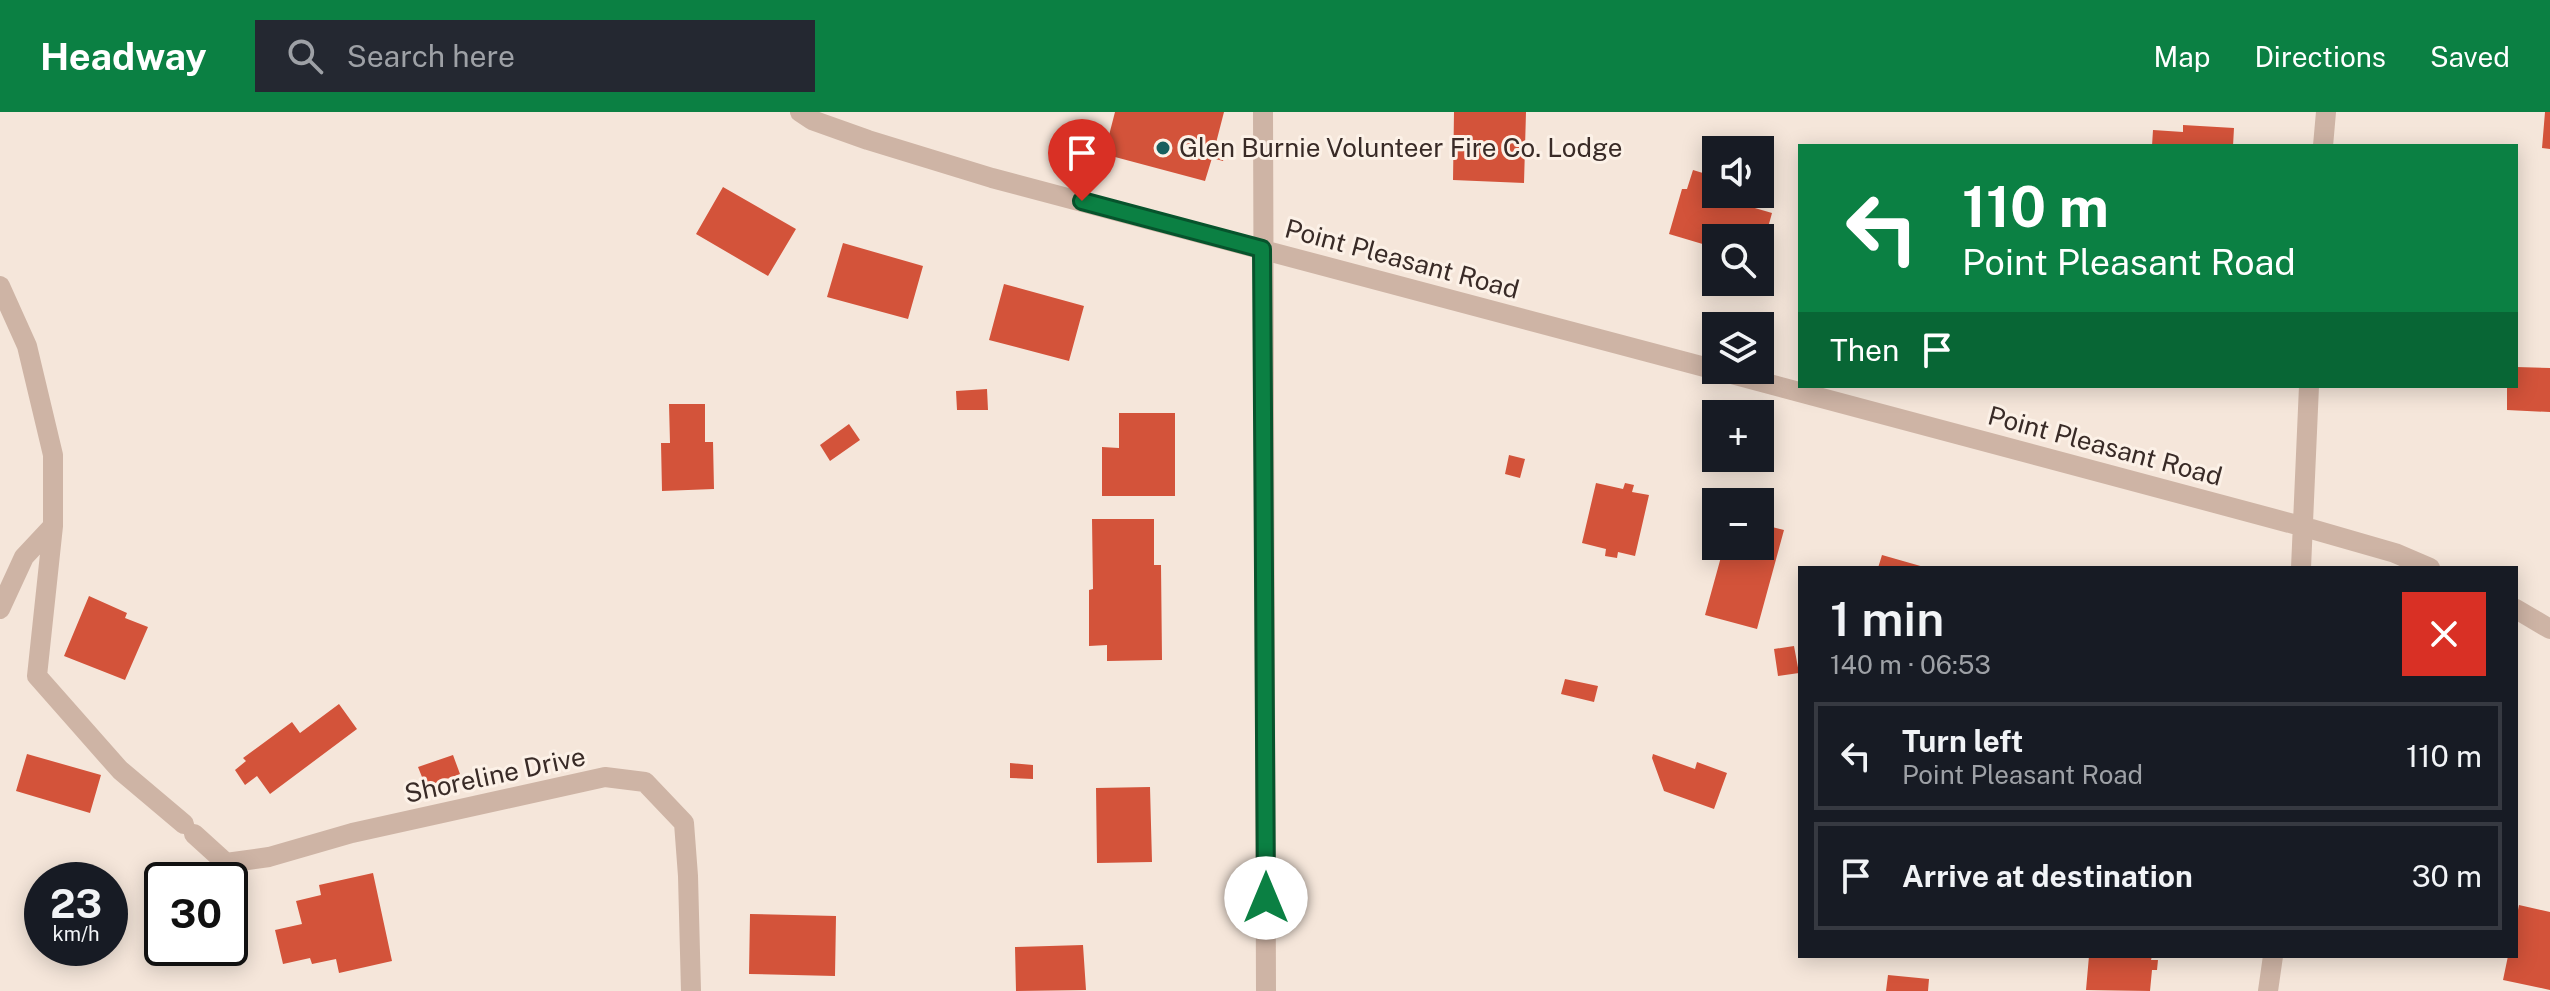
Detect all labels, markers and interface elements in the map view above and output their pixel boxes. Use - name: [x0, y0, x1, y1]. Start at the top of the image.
- search box: [255, 20, 815, 92]
- text: Headway: [40, 34, 207, 79]
- icon: search: [283, 34, 327, 78]
- text: Search here: [347, 38, 515, 74]
- text: Map: [2154, 40, 2210, 73]
- text: Directions: [2254, 40, 2386, 73]
- text: Saved: [2430, 40, 2510, 73]
- pin: [1048, 119, 1116, 201]
- icon: arrive: [1060, 131, 1104, 175]
- place label: Glen Burnie Volunteer Fire Co. Lodge: [1179, 132, 1622, 163]
- map controls: [1702, 136, 1774, 560]
- button: sound: [1702, 136, 1774, 208]
- marker: Glen Burnie Volunteer Fire Co. Lodge: [1154, 139, 1172, 157]
- text: 110 m: [1962, 174, 2109, 240]
- icon: left: [1830, 176, 1934, 280]
- street label: Point Pleasant Road: [1282, 212, 1523, 305]
- button: search: [1702, 224, 1774, 296]
- text: Point Pleasant Road: [1962, 241, 2296, 283]
- button: layers: [1702, 312, 1774, 384]
- icon: arrive: [1915, 328, 1959, 372]
- text: Then: [1830, 332, 1899, 368]
- street label: Point Pleasant Road: [1985, 399, 2226, 492]
- button: +: [1702, 400, 1774, 472]
- button: −: [1702, 488, 1774, 560]
- text: 1 min: [1830, 590, 1944, 647]
- button: close: [2402, 592, 2486, 676]
- text: 140 m · 06:53: [1830, 649, 1991, 680]
- text: Turn left: [1902, 723, 2023, 759]
- icon: left: [1834, 734, 1878, 778]
- text: 110 m: [2406, 738, 2482, 774]
- street label: Shoreline Drive: [402, 740, 588, 809]
- text: Point Pleasant Road: [1902, 759, 2143, 790]
- icon: arrive: [1834, 854, 1878, 898]
- position arrow: [1224, 856, 1308, 940]
- text: Arrive at destination: [1902, 858, 2193, 894]
- text: 30 m: [2412, 858, 2482, 894]
- speed limit sign: 30: [144, 862, 248, 966]
- text: 23: [50, 880, 102, 927]
- text: km/h: [52, 922, 100, 946]

